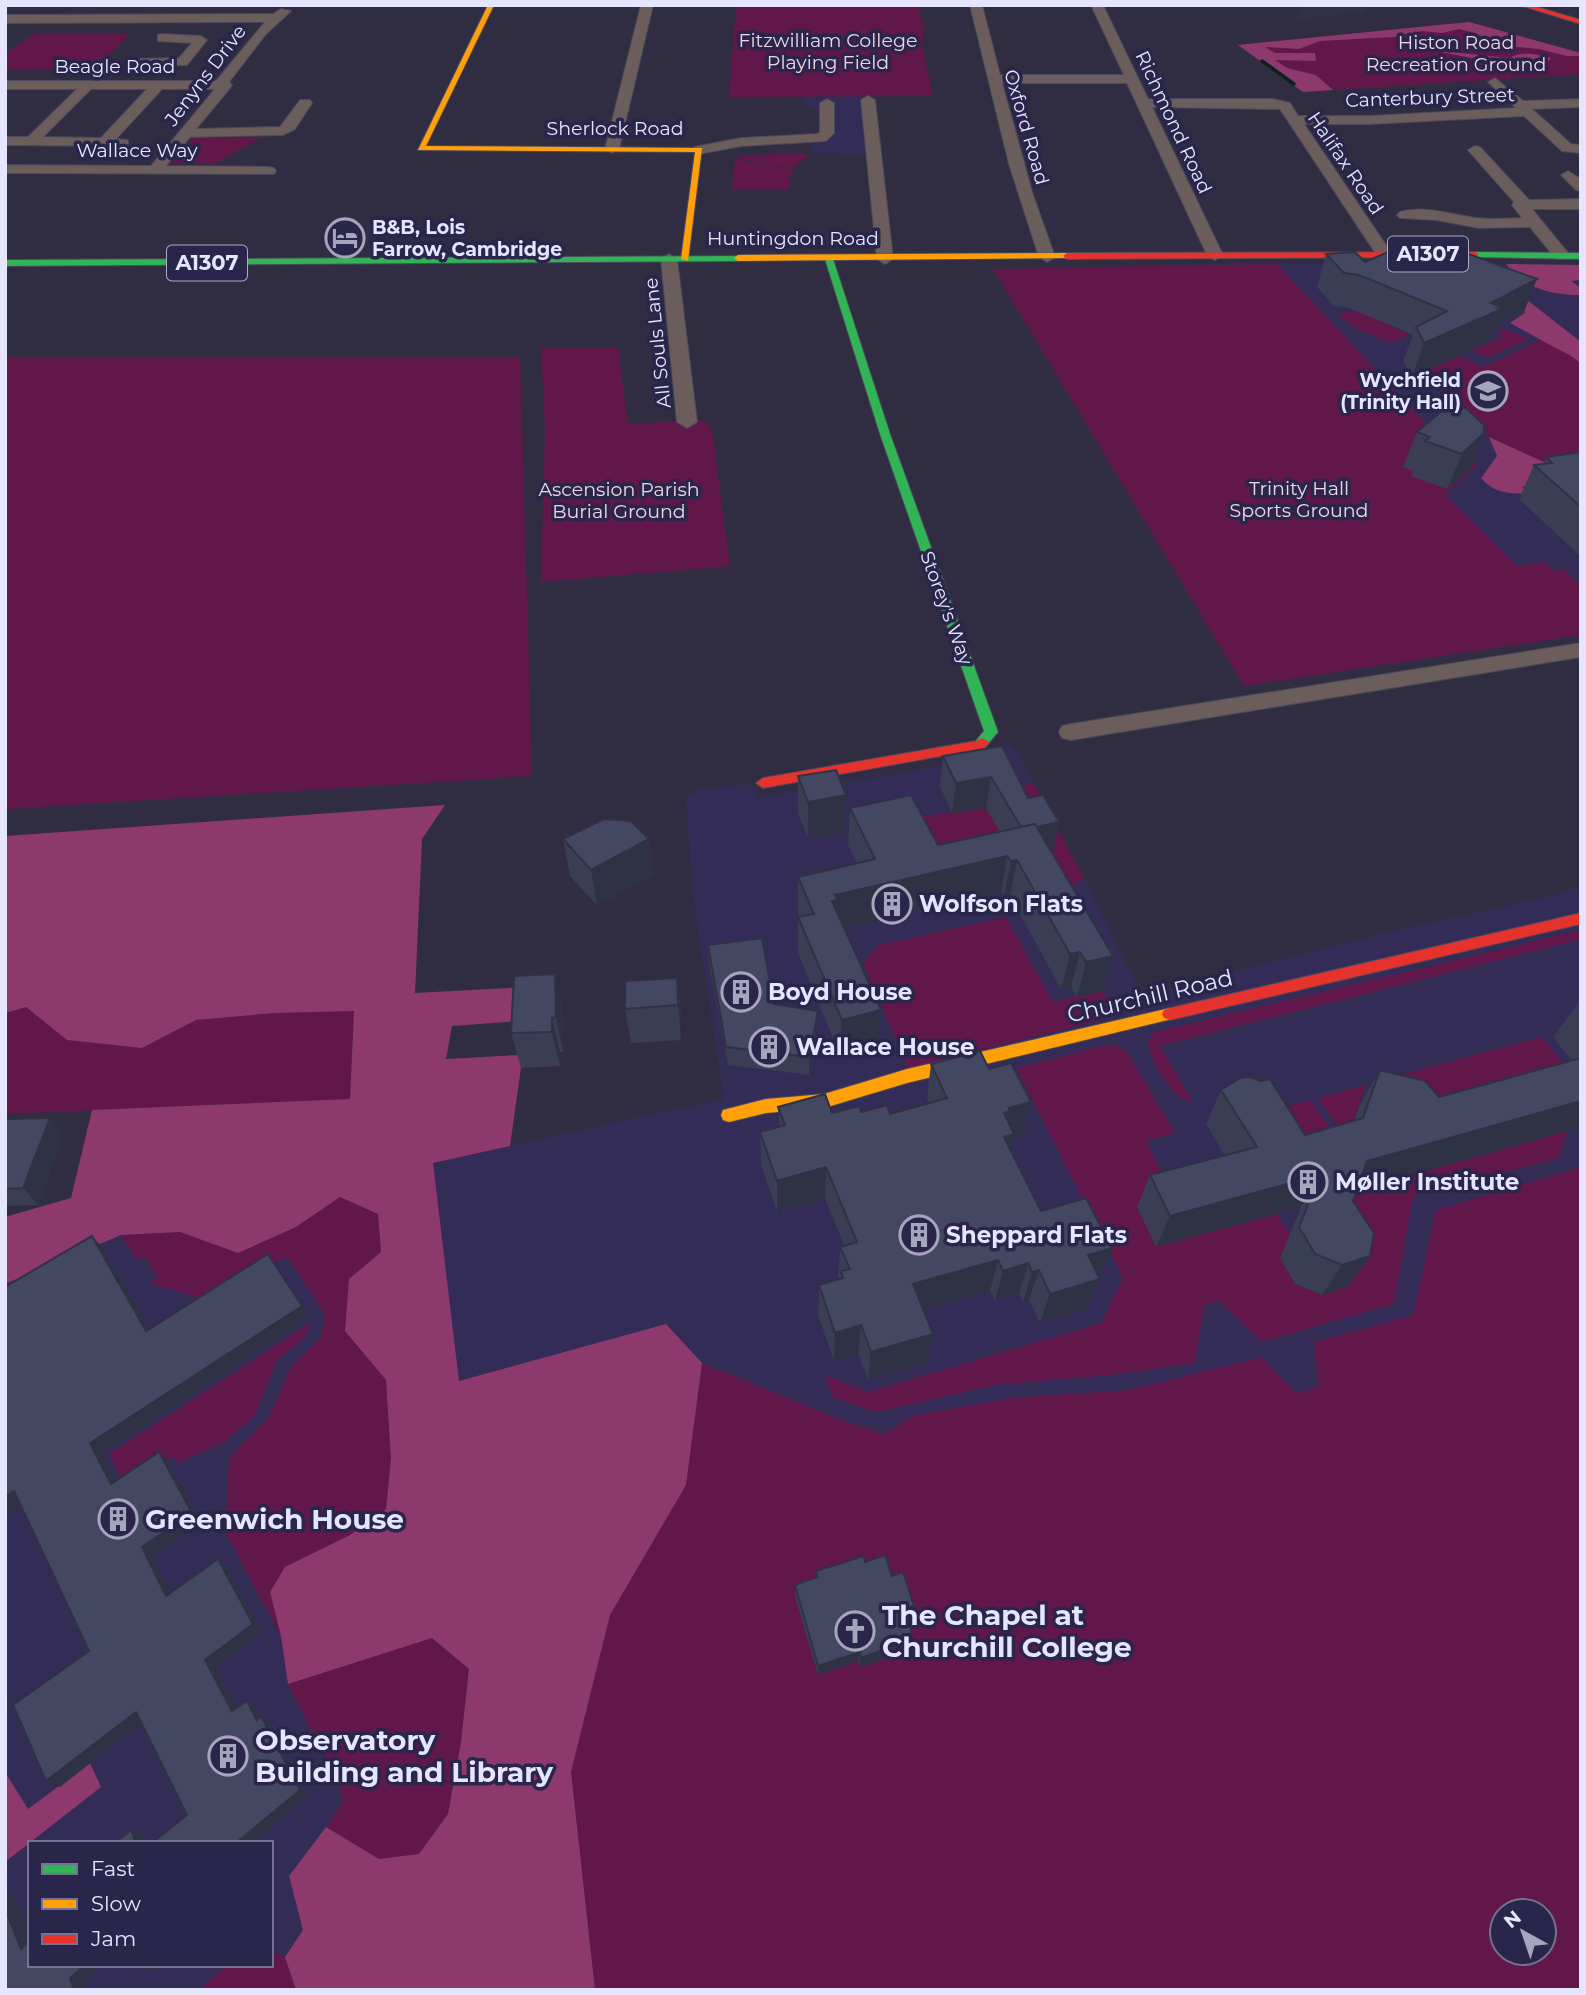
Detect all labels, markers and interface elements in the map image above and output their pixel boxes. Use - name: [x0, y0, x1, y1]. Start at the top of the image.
- street label: Jenyns Drive: [159, 20, 251, 131]
- park label: Fitzwilliam College Playing Field: [739, 29, 917, 74]
- park label: Histon Road Recreation Ground: [1366, 31, 1546, 76]
- street label: Richmond Road: [1130, 47, 1217, 197]
- street label: Beagle Road: [55, 55, 176, 78]
- street label: Oxford Road: [999, 67, 1054, 187]
- street label: Canterbury Street: [1345, 83, 1515, 112]
- street label: Halifax Road: [1303, 107, 1388, 219]
- street label: Sherlock Road: [546, 117, 684, 140]
- street label: Wallace Way: [77, 139, 198, 162]
- place label: B&B, Lois Farrow, Cambridge: [372, 216, 562, 261]
- hotel icon: B&B, Lois Farrow, Cambridge: [324, 217, 366, 259]
- street label: Huntingdon Road: [707, 227, 879, 250]
- road number: A1307: [1388, 236, 1468, 272]
- road number: A1307: [167, 246, 247, 280]
- street label: All Souls Lane: [639, 276, 676, 409]
- place label: Wychfield (Trinity Hall): [1340, 369, 1461, 414]
- school or university icon: Wychfield (Trinity Hall): [1467, 370, 1509, 412]
- park label: Trinity Hall Sports Ground: [1230, 477, 1368, 522]
- park label: Ascension Parish Burial Ground: [538, 478, 700, 523]
- street label: Storey's Way: [915, 548, 978, 669]
- building icon: Wolfson Flats: [871, 883, 913, 925]
- place label: Wolfson Flats: [919, 890, 1083, 918]
- street label: Churchill Road: [1064, 963, 1236, 1029]
- building icon: Boyd House: [720, 971, 762, 1013]
- place label: Boyd House: [768, 978, 912, 1006]
- building icon: Wallace House: [748, 1026, 790, 1068]
- place label: Wallace House: [796, 1033, 974, 1061]
- building icon: Møller Institute: [1287, 1161, 1329, 1203]
- place label: Møller Institute: [1335, 1168, 1519, 1196]
- building icon: Sheppard Flats: [898, 1214, 940, 1256]
- place label: Sheppard Flats: [946, 1221, 1127, 1249]
- building icon: Greenwich House: [97, 1498, 139, 1540]
- place label: Greenwich House: [145, 1502, 404, 1536]
- place label: The Chapel at Churchill College: [882, 1598, 1132, 1664]
- church icon: The Chapel at Churchill College: [834, 1610, 876, 1652]
- place label: Observatory Building and Library: [255, 1723, 553, 1789]
- building icon: Observatory Building and Library: [207, 1735, 249, 1777]
- legend: [28, 1841, 273, 1967]
- text: Fast: [91, 1856, 135, 1881]
- text: Slow: [91, 1891, 141, 1916]
- north arrow: [1488, 1897, 1558, 1967]
- text: N: [1499, 1906, 1526, 1933]
- text: Jam: [90, 1926, 136, 1951]

